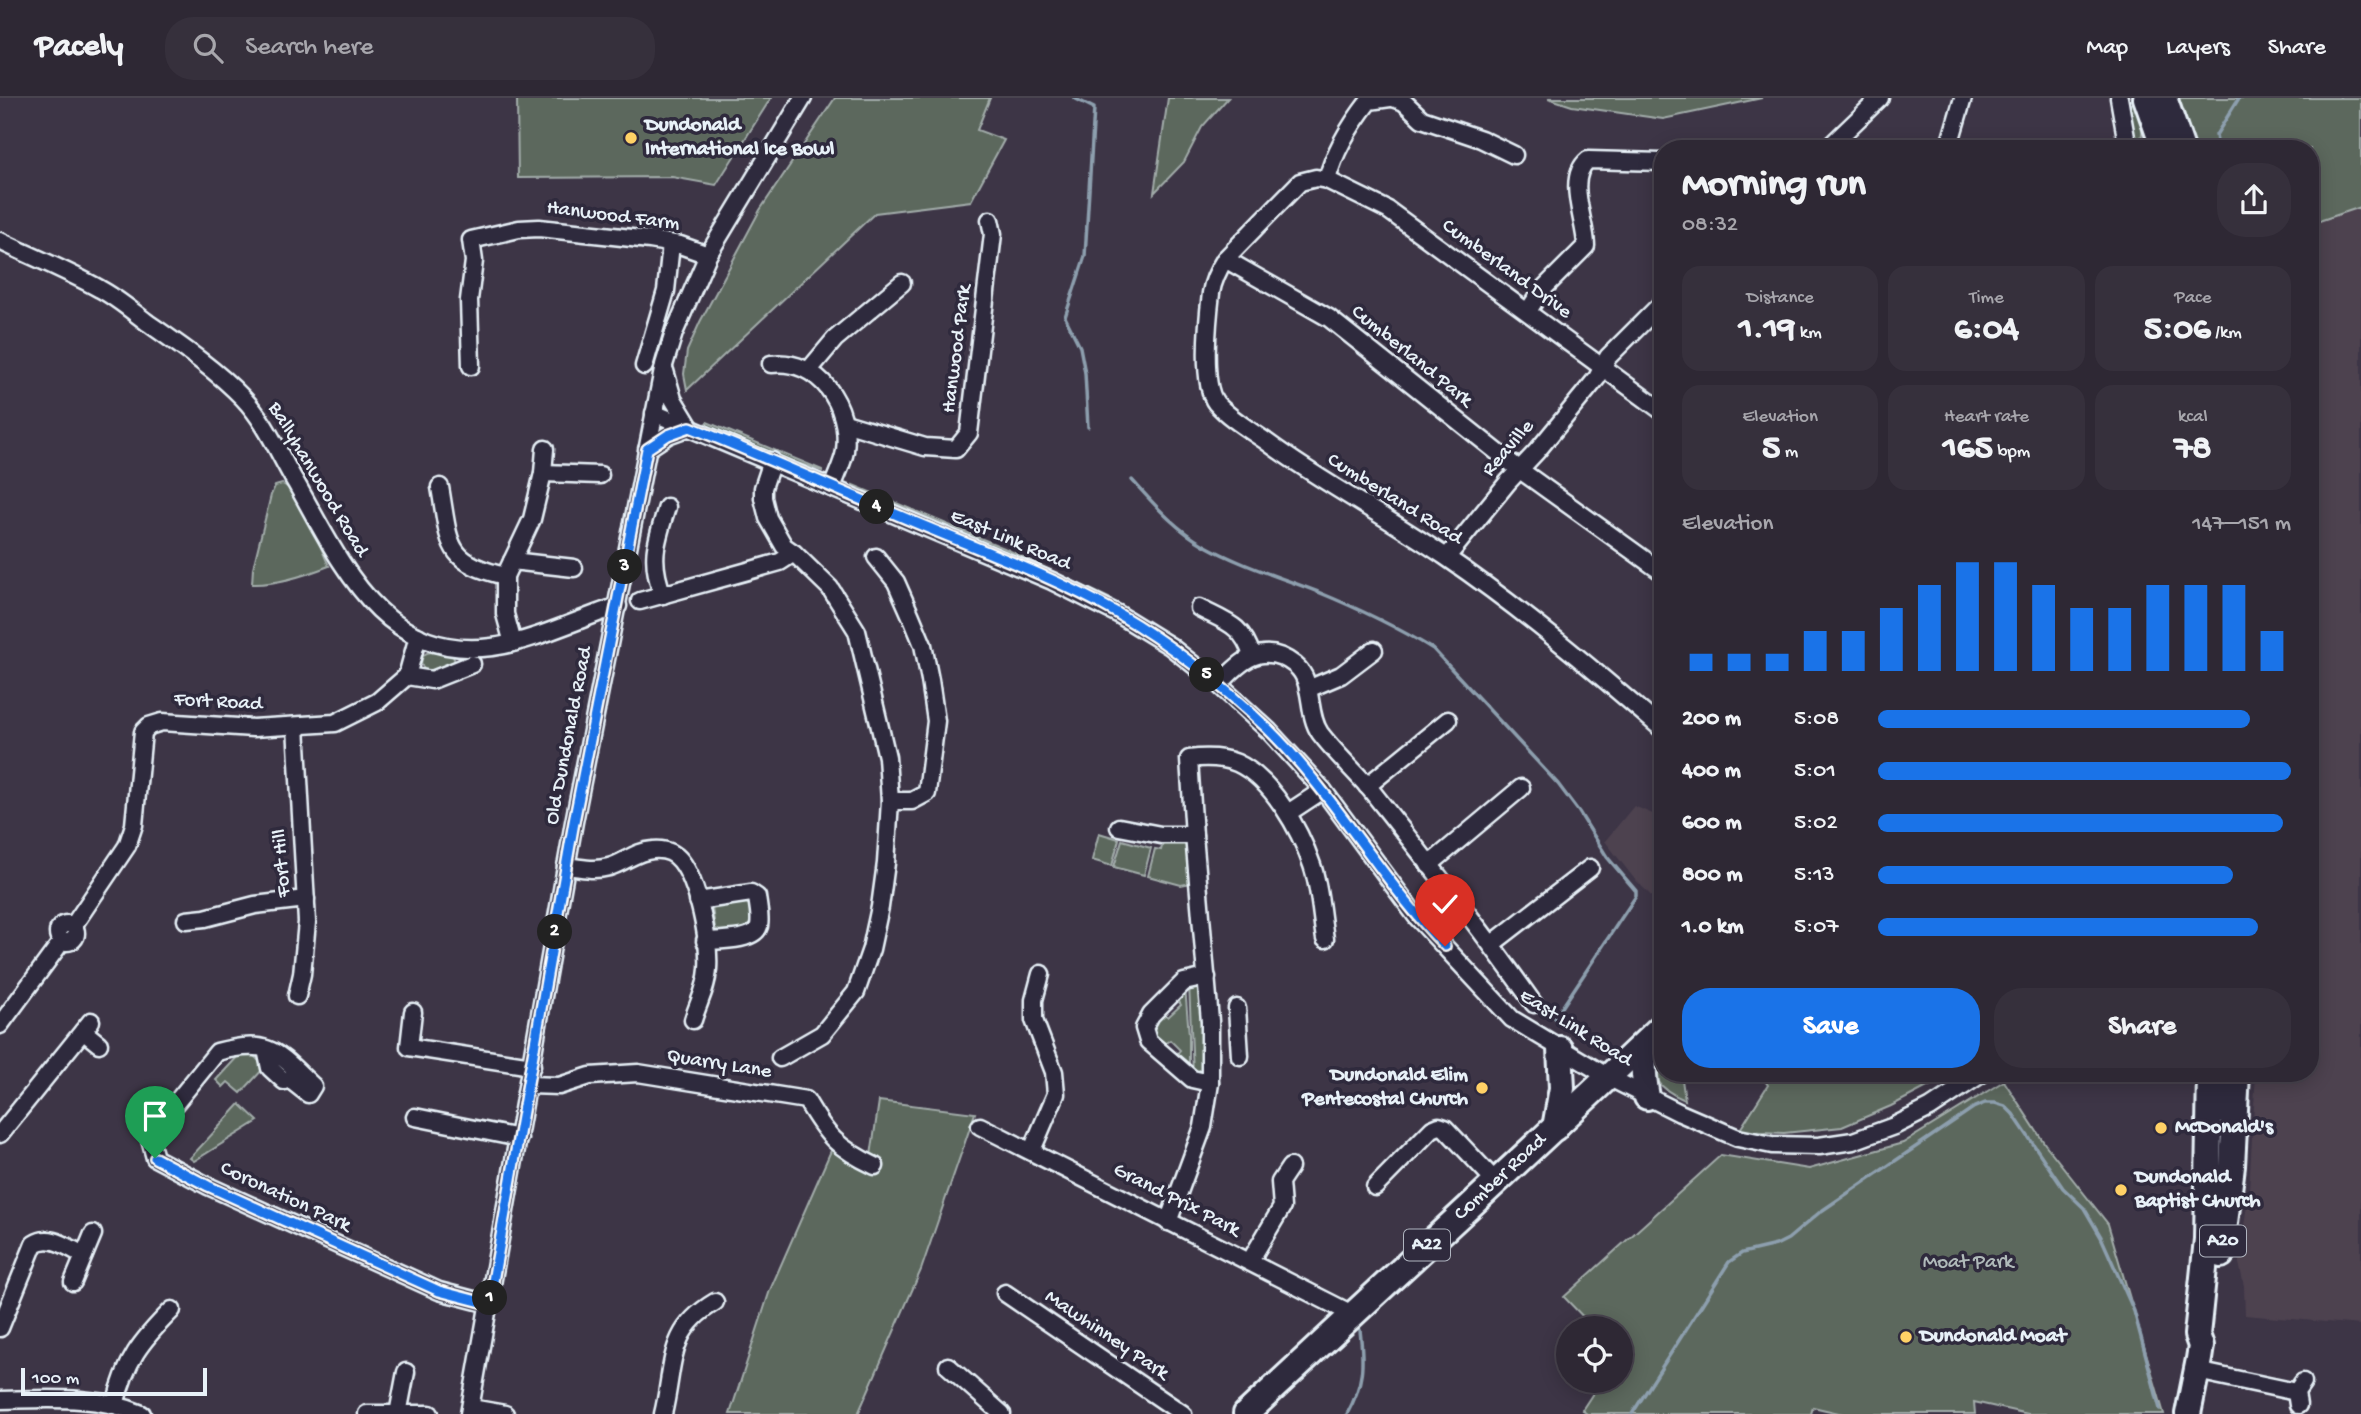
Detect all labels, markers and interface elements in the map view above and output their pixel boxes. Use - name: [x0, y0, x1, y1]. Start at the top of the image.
- search box: [165, 17, 655, 80]
- text: Pacely: [35, 29, 123, 67]
- icon: search: [189, 29, 227, 67]
- text: Search here: [245, 33, 373, 64]
- text: Map: [2086, 34, 2128, 63]
- text: Layers: [2166, 34, 2230, 63]
- text: Share: [2268, 34, 2326, 63]
- place label: Dundonald International Ice Bowl: [643, 114, 835, 163]
- marker: Dundonald International Ice Bowl: [623, 130, 639, 146]
- button: share: [2217, 163, 2291, 237]
- text: Morning run: [1682, 164, 1866, 208]
- street label: Hanwood Farm: [545, 196, 681, 238]
- text: 08:32: [1682, 212, 1738, 239]
- street label: Cumberland Drive: [1436, 214, 1577, 326]
- street label: Hanwood Park: [938, 281, 979, 415]
- text: Distance: [1747, 287, 1814, 310]
- text: Time: [1969, 287, 2004, 310]
- text: Pace: [2174, 287, 2211, 310]
- street label: Cumberland Park: [1345, 300, 1479, 415]
- text: 1.19: [1739, 310, 1795, 351]
- text: 6:04: [1954, 310, 2019, 351]
- text: 5:06: [2144, 310, 2211, 351]
- text: km: [1795, 322, 1822, 345]
- text: /km: [2211, 322, 2242, 345]
- street label: Ballyhanwood Road: [260, 397, 374, 563]
- text: Elevation: [1742, 406, 1818, 429]
- text: Heart rate: [1944, 406, 2029, 429]
- text: kcal: [2178, 406, 2208, 429]
- street label: Reaville: [1477, 414, 1541, 483]
- text: 5: [1762, 429, 1780, 470]
- text: 165: [1943, 429, 1993, 470]
- text: 78: [2174, 429, 2212, 470]
- text: m: [1780, 441, 1798, 464]
- text: bpm: [1993, 441, 2030, 464]
- street label: Cumberland Road: [1322, 448, 1468, 553]
- pin: 4: [860, 490, 894, 524]
- text: 4: [872, 495, 881, 518]
- street label: East Link Road: [946, 504, 1076, 578]
- text: Elevation: [1682, 511, 1773, 538]
- text: 147–151 m: [2192, 511, 2291, 538]
- pin: 3: [608, 550, 642, 584]
- text: 3: [620, 555, 629, 578]
- street label: Old Dundonald Road: [540, 643, 600, 827]
- pin: 5: [1190, 658, 1224, 692]
- text: 5: [1202, 663, 1212, 686]
- street label: Fort Road: [172, 688, 265, 718]
- text: 200 m: [1682, 706, 1741, 733]
- text: 5:08: [1794, 706, 1839, 733]
- text: 400 m: [1682, 758, 1741, 785]
- text: 5:01: [1794, 758, 1836, 785]
- text: 600 m: [1682, 810, 1742, 837]
- text: 5:02: [1794, 810, 1838, 837]
- street label: Fort Hill: [268, 828, 298, 899]
- text: 800 m: [1682, 862, 1743, 889]
- text: 5:13: [1794, 862, 1835, 889]
- pin: [1415, 874, 1475, 946]
- icon: check: [1426, 885, 1464, 923]
- pin: 2: [538, 914, 572, 950]
- text: 1.0 km: [1682, 914, 1744, 941]
- text: 5:07: [1794, 914, 1838, 941]
- text: 2: [550, 920, 559, 943]
- street label: East Link Road: [1514, 984, 1638, 1075]
- button: Save: [1682, 988, 1980, 1068]
- button: Share: [1994, 988, 2291, 1068]
- street label: Quarry Lane: [665, 1044, 774, 1086]
- place label: Dundonald Elim Pentecostal Church: [1301, 1064, 1469, 1113]
- marker: Dundonald Elim Pentecostal Church: [1474, 1080, 1490, 1096]
- pin: [125, 1086, 185, 1158]
- icon: arrive: [136, 1097, 174, 1135]
- place label: McDonald's: [2175, 1116, 2274, 1141]
- marker: McDonald's: [2153, 1120, 2169, 1136]
- street label: Comber Road: [1450, 1128, 1554, 1227]
- street label: Coronation Park: [216, 1157, 357, 1240]
- street label: Grand Prix Park: [1108, 1158, 1246, 1245]
- place label: Dundonald Baptist Church: [2133, 1166, 2261, 1215]
- marker: Dundonald Baptist Church: [2113, 1182, 2129, 1198]
- road number: A20: [2200, 1226, 2246, 1256]
- road number: A22: [1404, 1230, 1450, 1260]
- park label: Moat Park: [1923, 1251, 2016, 1276]
- pin: 1: [472, 1280, 508, 1316]
- street label: Mawhinney Park: [1039, 1285, 1175, 1388]
- text: 1: [486, 1286, 493, 1309]
- map controls: [1556, 1316, 1633, 1393]
- button: locate: [1556, 1316, 1633, 1393]
- place label: Dundonald Moat: [1918, 1325, 2068, 1350]
- marker: Dundonald Moat: [1898, 1329, 1914, 1345]
- scale bar: [21, 1365, 206, 1397]
- text: 100 m: [32, 1368, 79, 1391]

